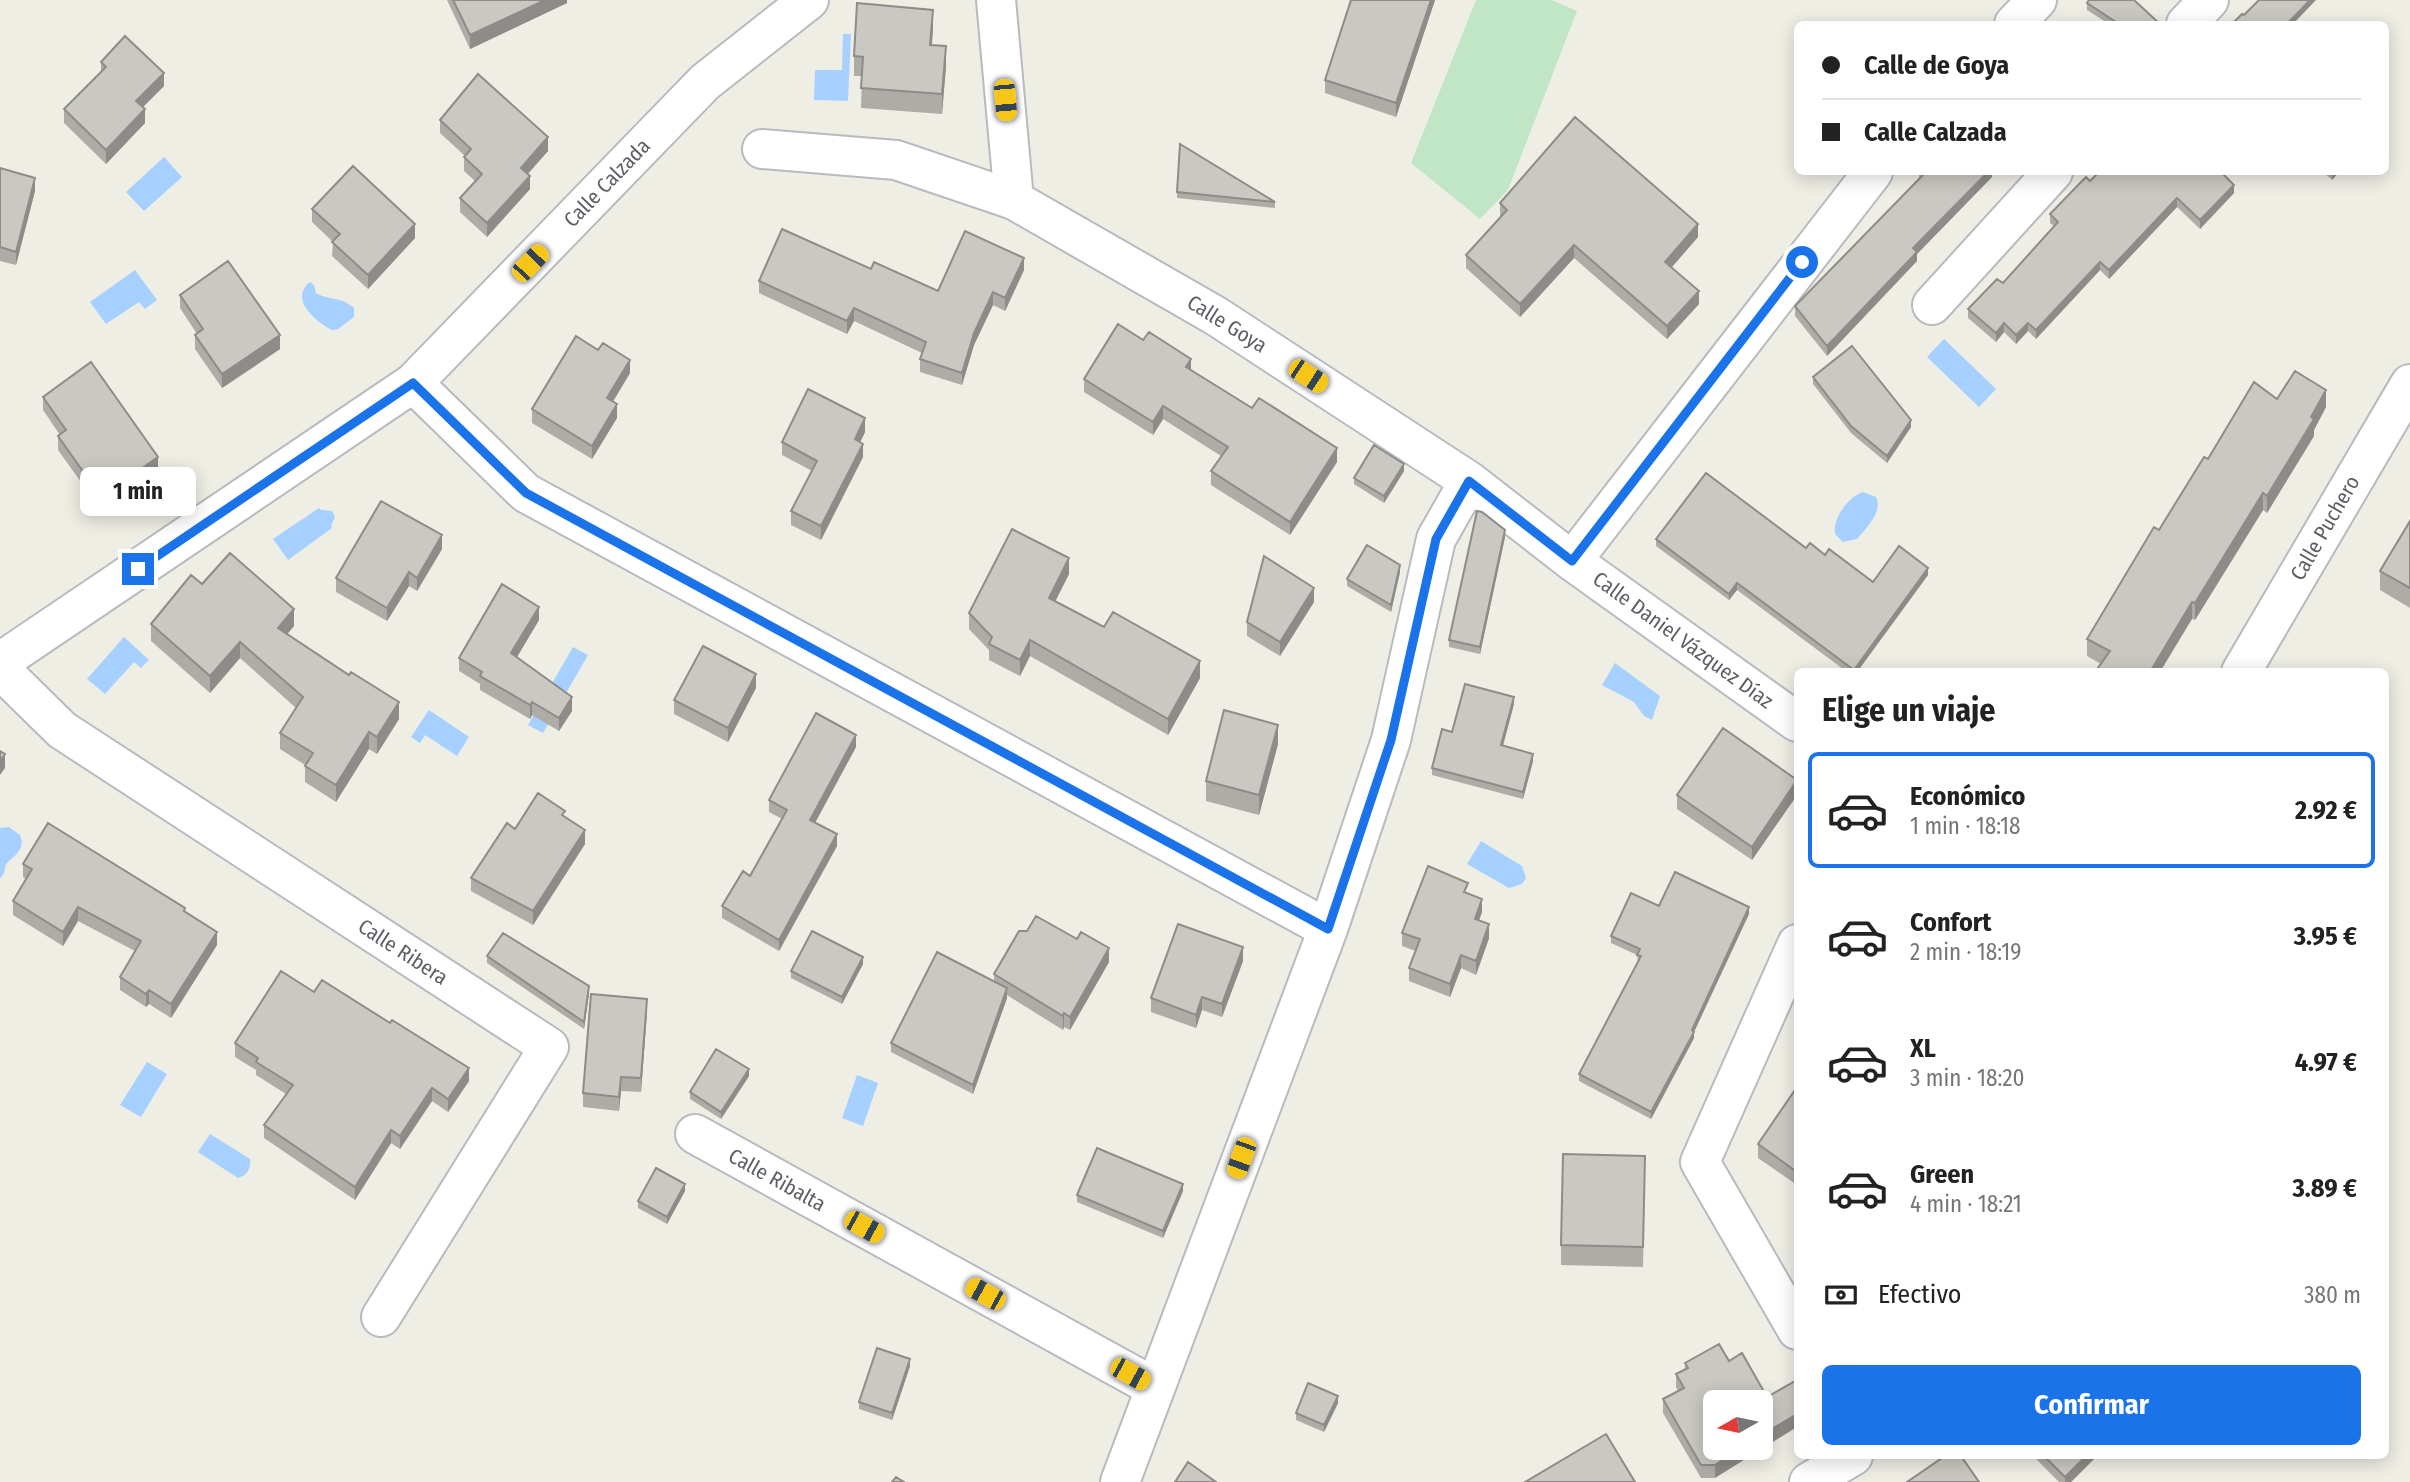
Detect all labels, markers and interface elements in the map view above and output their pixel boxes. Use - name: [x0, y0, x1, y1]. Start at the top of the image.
- text: Calle de Goya: [1864, 50, 2009, 81]
- car: [993, 78, 1018, 122]
- text: Calle Calzada: [1864, 117, 2007, 148]
- street label: Calle Calzada: [558, 133, 656, 233]
- car: [508, 241, 553, 285]
- route start: [1786, 246, 1818, 278]
- street label: Calle Goya: [1182, 289, 1272, 359]
- car: [1285, 356, 1332, 396]
- callout: 1 min: [80, 468, 196, 516]
- street label: Calle Puchero: [2285, 471, 2365, 585]
- text: 1 min: [113, 477, 163, 505]
- route end: [122, 553, 154, 585]
- street label: Calle Daniel Vázquez Díaz: [1588, 566, 1778, 714]
- text: Elige un viaje: [1822, 691, 1995, 729]
- icon: car: [1826, 779, 1889, 842]
- text: Económico: [1910, 781, 2025, 812]
- text: 2.92 €: [2295, 795, 2357, 826]
- text: 1 min · 18:18: [1910, 812, 2021, 840]
- icon: car: [1826, 905, 1889, 968]
- text: Confort: [1910, 907, 1991, 938]
- street label: Calle Ribera: [353, 913, 453, 991]
- text: 3.95 €: [2294, 921, 2357, 952]
- text: 2 min · 18:19: [1910, 938, 2021, 966]
- icon: car: [1826, 1031, 1889, 1094]
- text: XL: [1910, 1033, 1936, 1064]
- text: 4.97 €: [2295, 1047, 2357, 1078]
- text: 3 min · 18:20: [1910, 1064, 2025, 1092]
- car: [1224, 1135, 1259, 1181]
- street label: Calle Ribalta: [724, 1143, 830, 1217]
- icon: car: [1826, 1157, 1889, 1220]
- text: Green: [1910, 1159, 1974, 1190]
- text: 3.89 €: [2293, 1173, 2357, 1204]
- text: 4 min · 18:21: [1910, 1190, 2022, 1218]
- car: [841, 1208, 888, 1246]
- car: [962, 1275, 1009, 1313]
- icon: cash: [1822, 1276, 1860, 1314]
- text: Efectivo: [1878, 1279, 1962, 1310]
- text: 380 m: [2304, 1281, 2361, 1309]
- car: [1107, 1355, 1154, 1393]
- button: Confirmar: [1822, 1365, 2361, 1445]
- north arrow: [1703, 1390, 1773, 1460]
- map controls: [1703, 1390, 1773, 1460]

